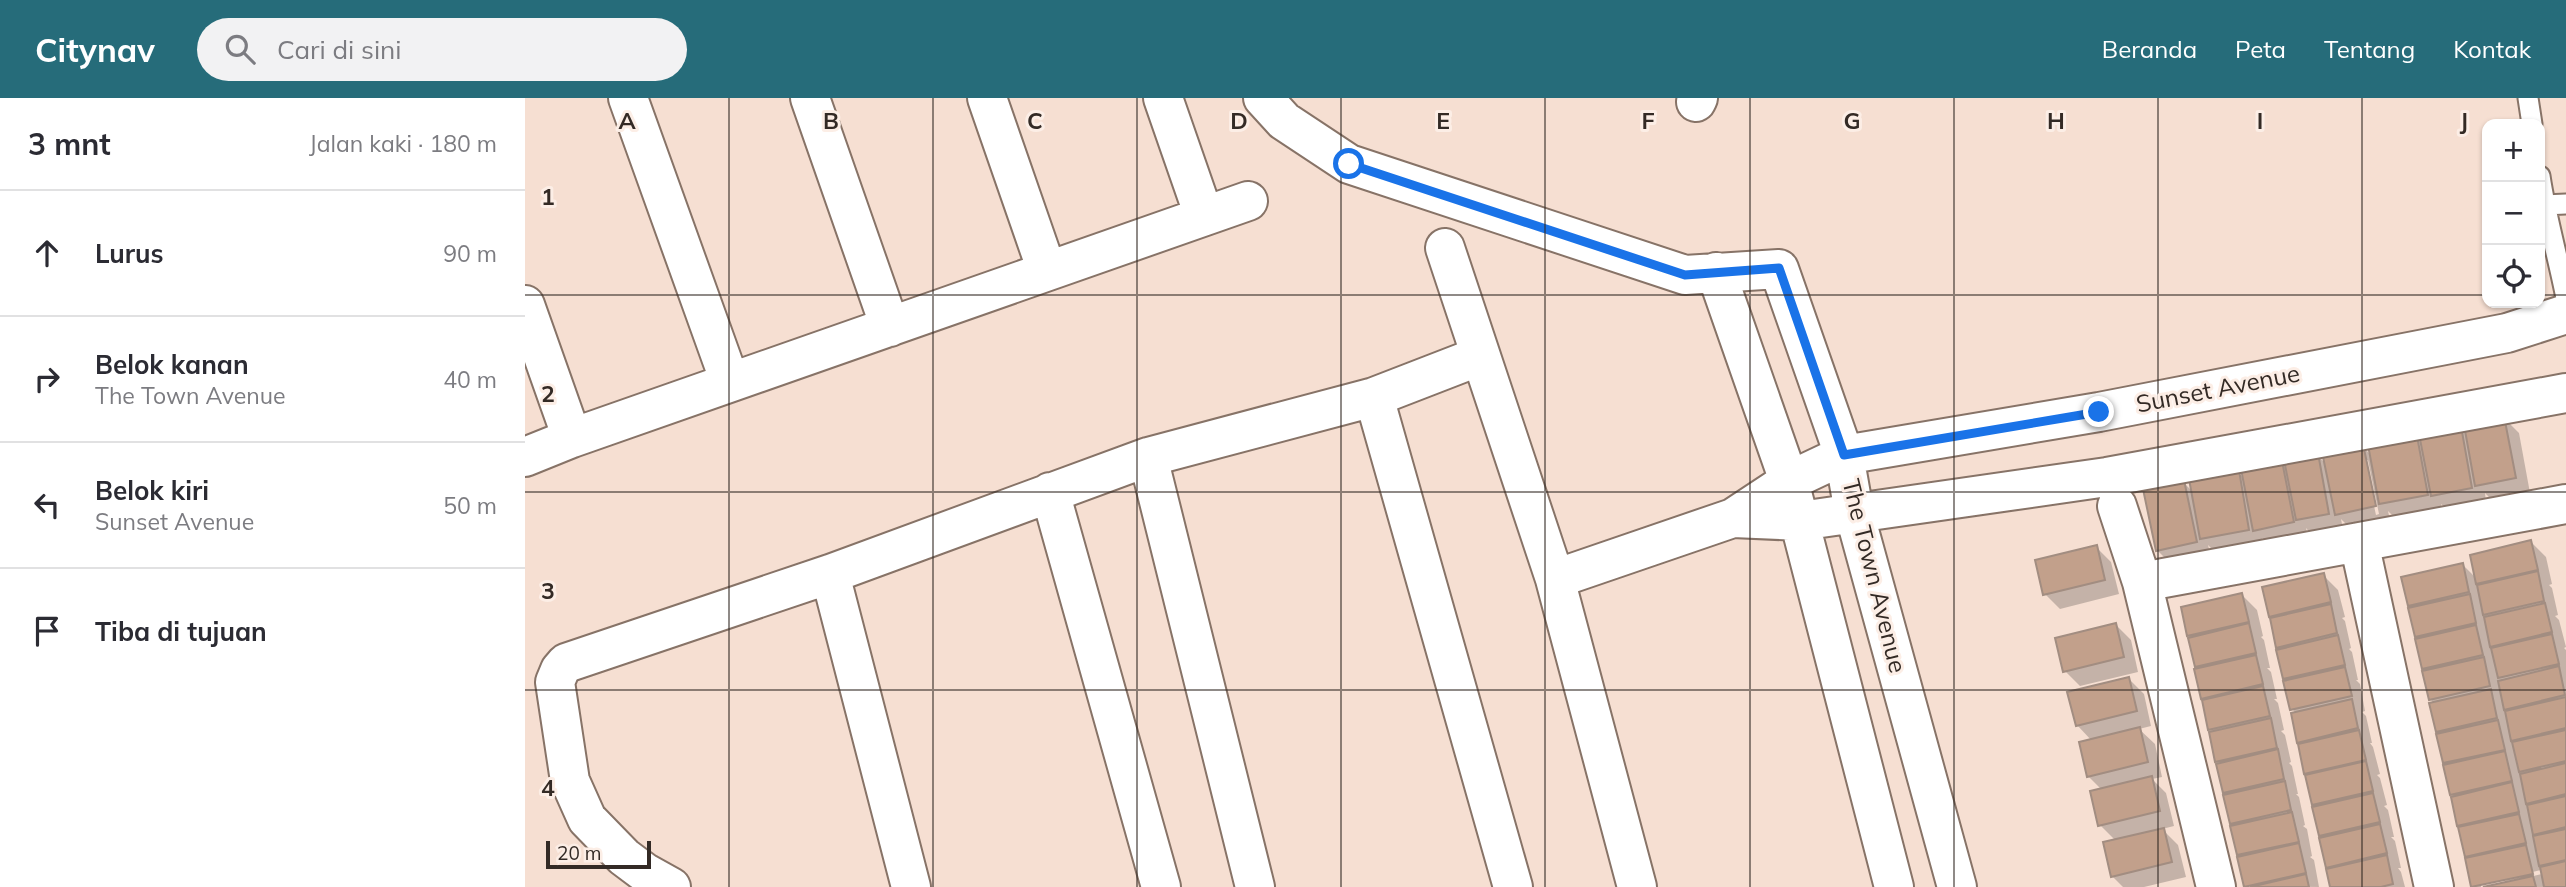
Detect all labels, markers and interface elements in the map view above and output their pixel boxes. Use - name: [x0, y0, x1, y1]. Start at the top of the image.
- search box: [197, 18, 687, 81]
- text: Citynav: [35, 29, 155, 70]
- icon: search: [221, 30, 259, 68]
- text: Cari di sini: [277, 33, 402, 66]
- text: Beranda: [2102, 34, 2197, 64]
- text: Peta: [2235, 34, 2286, 64]
- text: Tentang: [2324, 34, 2415, 64]
- text: Kontak: [2453, 34, 2531, 64]
- text: A: [618, 106, 636, 135]
- text: B: [823, 106, 839, 135]
- text: C: [1027, 106, 1043, 135]
- text: D: [1230, 106, 1248, 135]
- text: E: [1436, 106, 1450, 135]
- text: F: [1641, 106, 1655, 135]
- text: G: [1843, 106, 1861, 135]
- text: H: [2047, 106, 2065, 135]
- text: I: [2257, 106, 2263, 135]
- text: J: [2460, 106, 2468, 135]
- map controls: [2482, 119, 2545, 308]
- button: +: [2482, 119, 2545, 182]
- text: 3 mnt: [28, 125, 111, 163]
- text: Jalan kaki · 180 m: [309, 129, 497, 158]
- route start: [1333, 148, 1364, 179]
- text: 1: [541, 182, 555, 211]
- button: −: [2482, 182, 2545, 245]
- icon: ahead: [28, 234, 66, 272]
- text: Lurus: [95, 237, 164, 270]
- text: 90 m: [443, 239, 497, 268]
- button: locate: [2482, 245, 2545, 308]
- text: Belok kanan: [95, 348, 249, 381]
- street label: Sunset Avenue: [2133, 357, 2302, 419]
- icon: right: [28, 360, 66, 398]
- text: 40 m: [443, 365, 497, 394]
- text: 2: [541, 379, 555, 408]
- text: The Town Avenue: [95, 381, 286, 410]
- route end: [2083, 396, 2114, 427]
- text: Belok kiri: [95, 474, 209, 507]
- street label: The Town Avenue: [1836, 476, 1914, 676]
- icon: left: [28, 486, 66, 524]
- text: 50 m: [443, 491, 497, 520]
- text: Sunset Avenue: [95, 507, 254, 536]
- text: 3: [541, 576, 555, 605]
- icon: arrive: [28, 612, 66, 650]
- text: Tiba di tujuan: [95, 615, 267, 648]
- text: 4: [541, 773, 555, 802]
- scale bar: [546, 838, 651, 870]
- text: 20 m: [557, 841, 601, 865]

